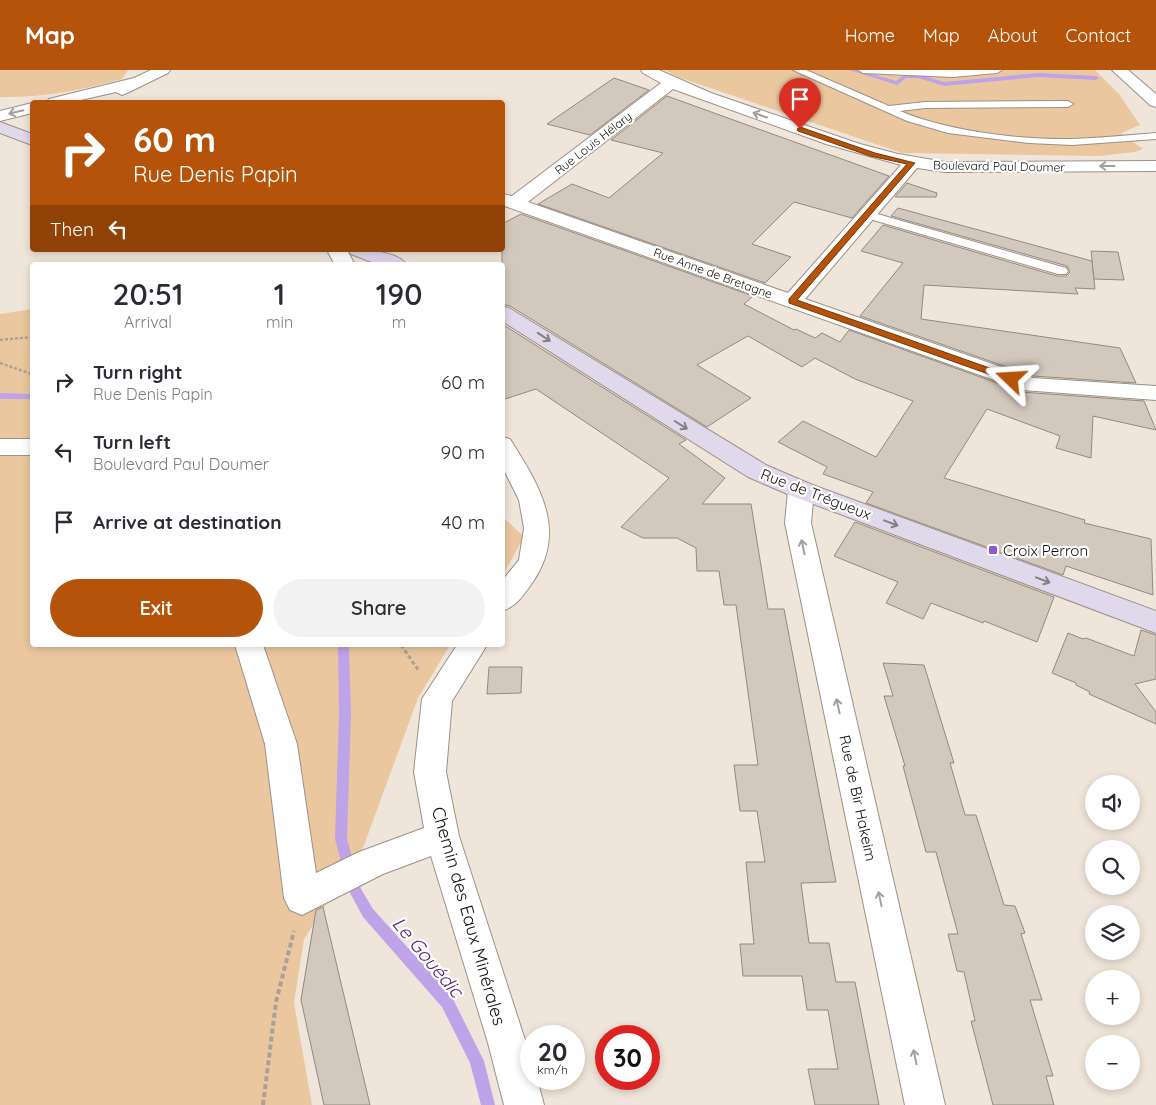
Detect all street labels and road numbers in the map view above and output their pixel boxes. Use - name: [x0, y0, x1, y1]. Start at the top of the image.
- street label: Rue Louis Hélary: [551, 108, 635, 178]
- street label: Boulevard Paul Doumer: [933, 157, 1065, 175]
- street label: Rue Anne de Bretagne: [652, 245, 775, 302]
- street label: Rue de Trégueux: [758, 464, 874, 524]
- street label: Rue de Bir Hakeim: [835, 733, 881, 863]
- street label: Chemin des Eaux Minérales: [427, 804, 511, 1028]

